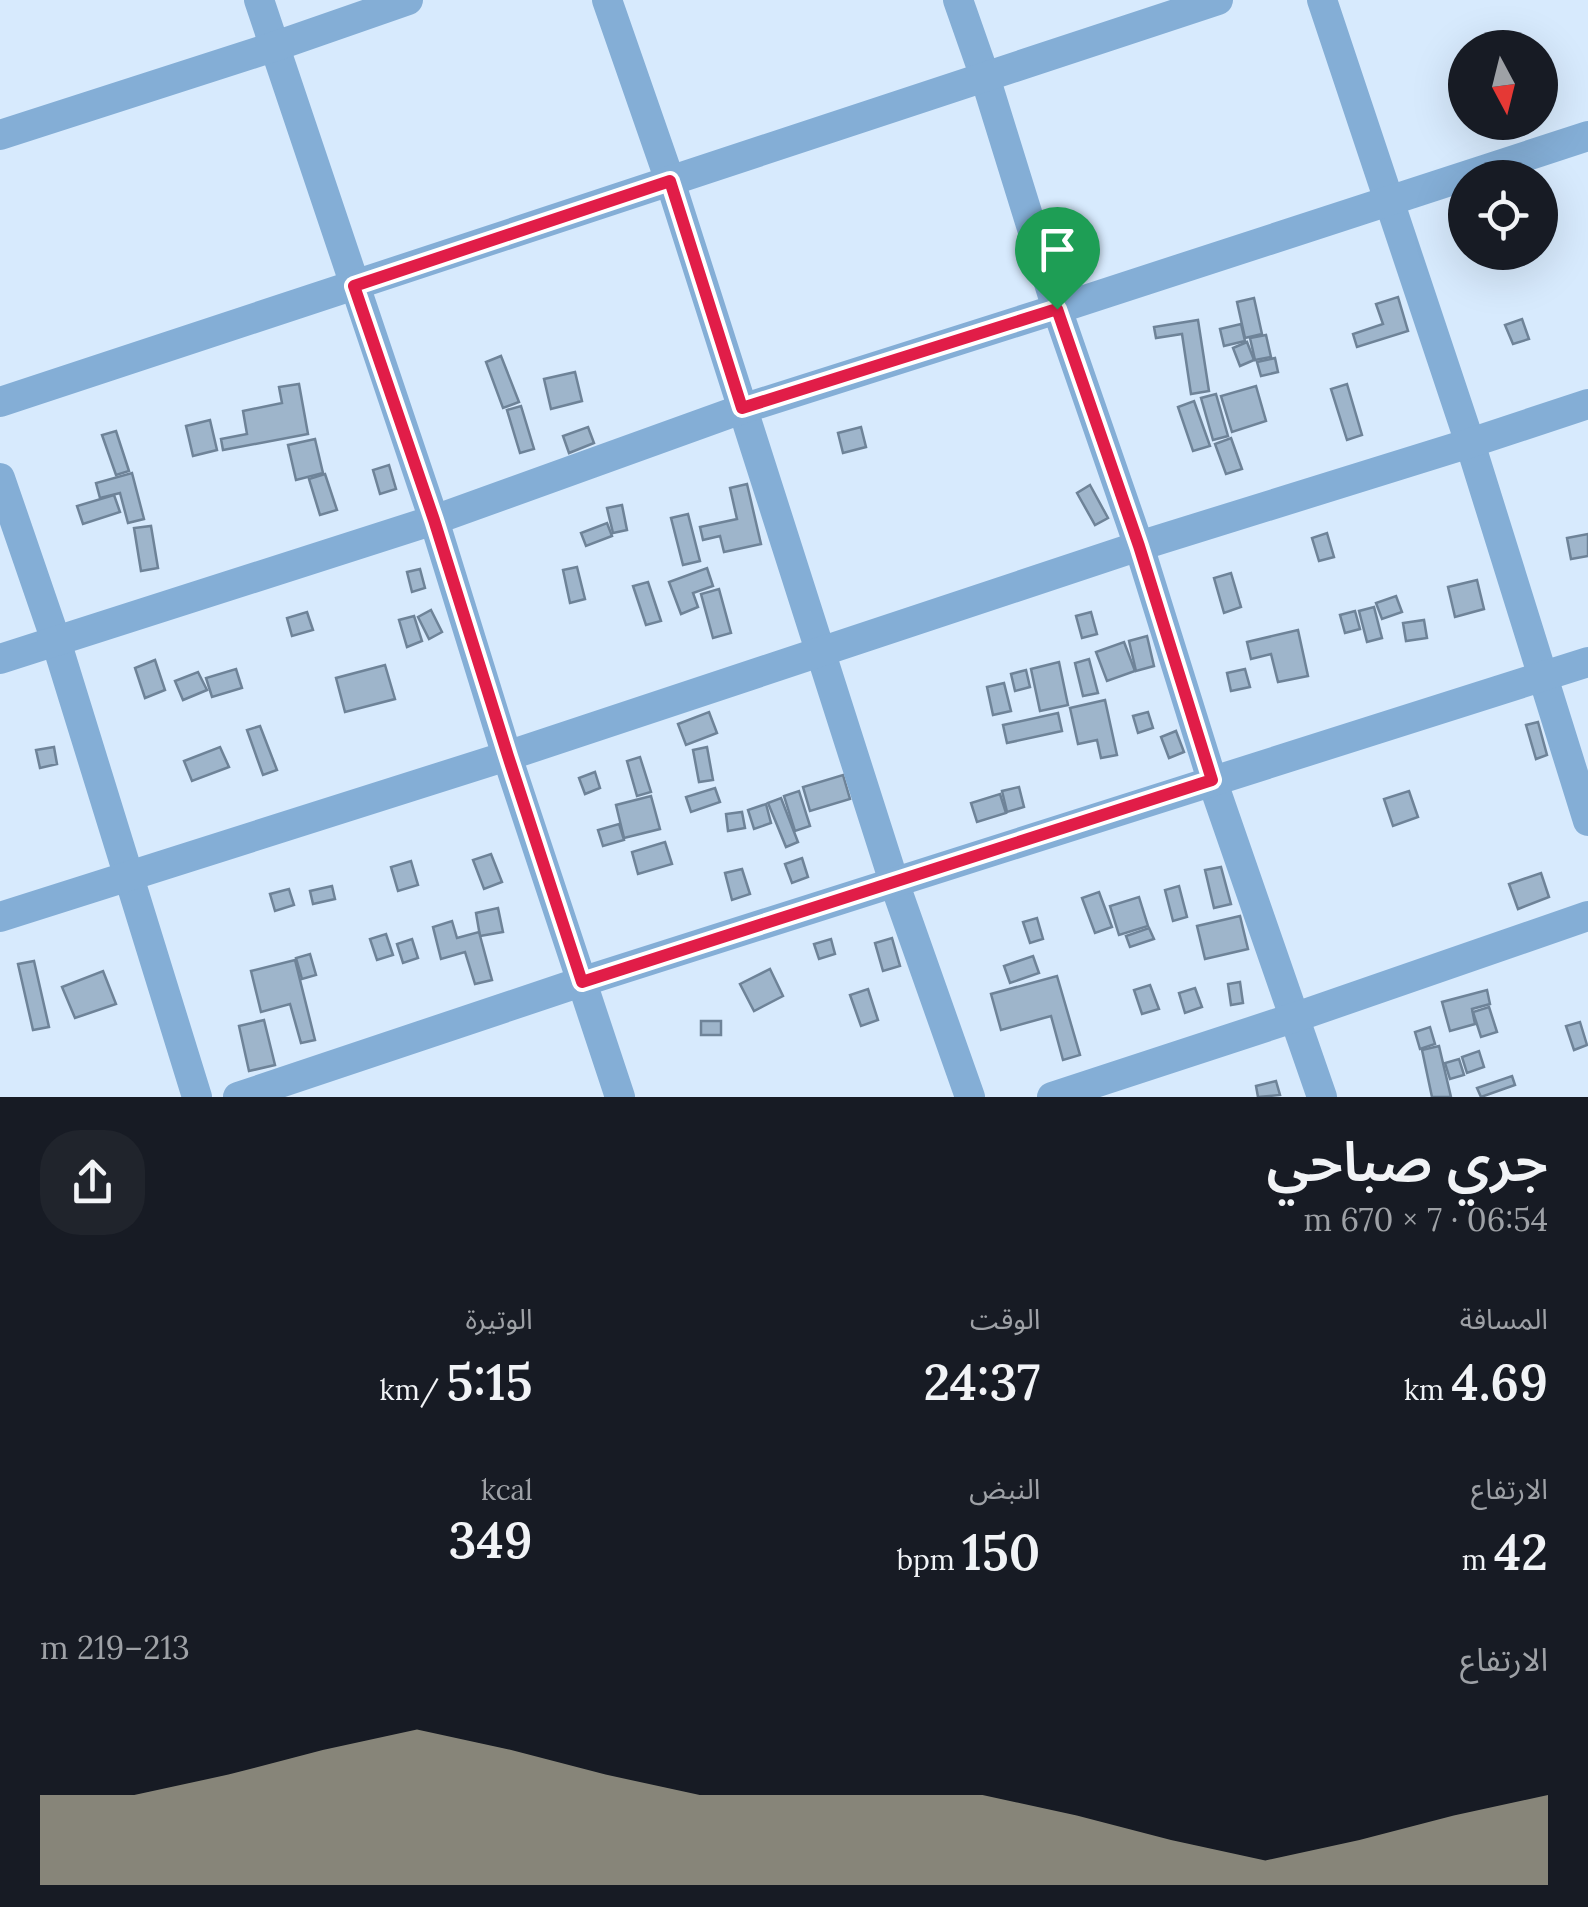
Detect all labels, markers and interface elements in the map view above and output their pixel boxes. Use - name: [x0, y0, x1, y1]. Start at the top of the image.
- north arrow: [1448, 30, 1558, 140]
- map controls: [1448, 30, 1558, 270]
- button: locate: [1448, 160, 1558, 270]
- pin: [1015, 207, 1100, 310]
- icon: arrive: [1030, 222, 1085, 277]
- text: جري صباحي: [1266, 1126, 1548, 1196]
- button: share: [40, 1130, 145, 1235]
- text: 06:54 · 7 × 670 m: [1304, 1199, 1548, 1240]
- text: الوتيرة: [465, 1301, 533, 1337]
- text: الوقت: [970, 1301, 1040, 1337]
- text: المسافة: [1460, 1301, 1548, 1337]
- text: 5:15: [446, 1350, 533, 1414]
- text: 24:37: [923, 1350, 1040, 1414]
- text: 4.69: [1451, 1350, 1548, 1414]
- text: /km: [380, 1372, 446, 1408]
- text: km: [1404, 1372, 1451, 1408]
- text: النبض: [969, 1471, 1040, 1507]
- text: الارتفاع: [1471, 1471, 1548, 1507]
- text: kcal: [481, 1472, 533, 1508]
- text: 349: [449, 1508, 533, 1572]
- text: 150: [962, 1520, 1040, 1584]
- text: 42: [1494, 1520, 1548, 1584]
- text: bpm: [897, 1542, 962, 1578]
- text: m: [1462, 1542, 1494, 1578]
- text: 213–219 m: [40, 1627, 190, 1668]
- text: الارتفاع: [1460, 1639, 1548, 1680]

